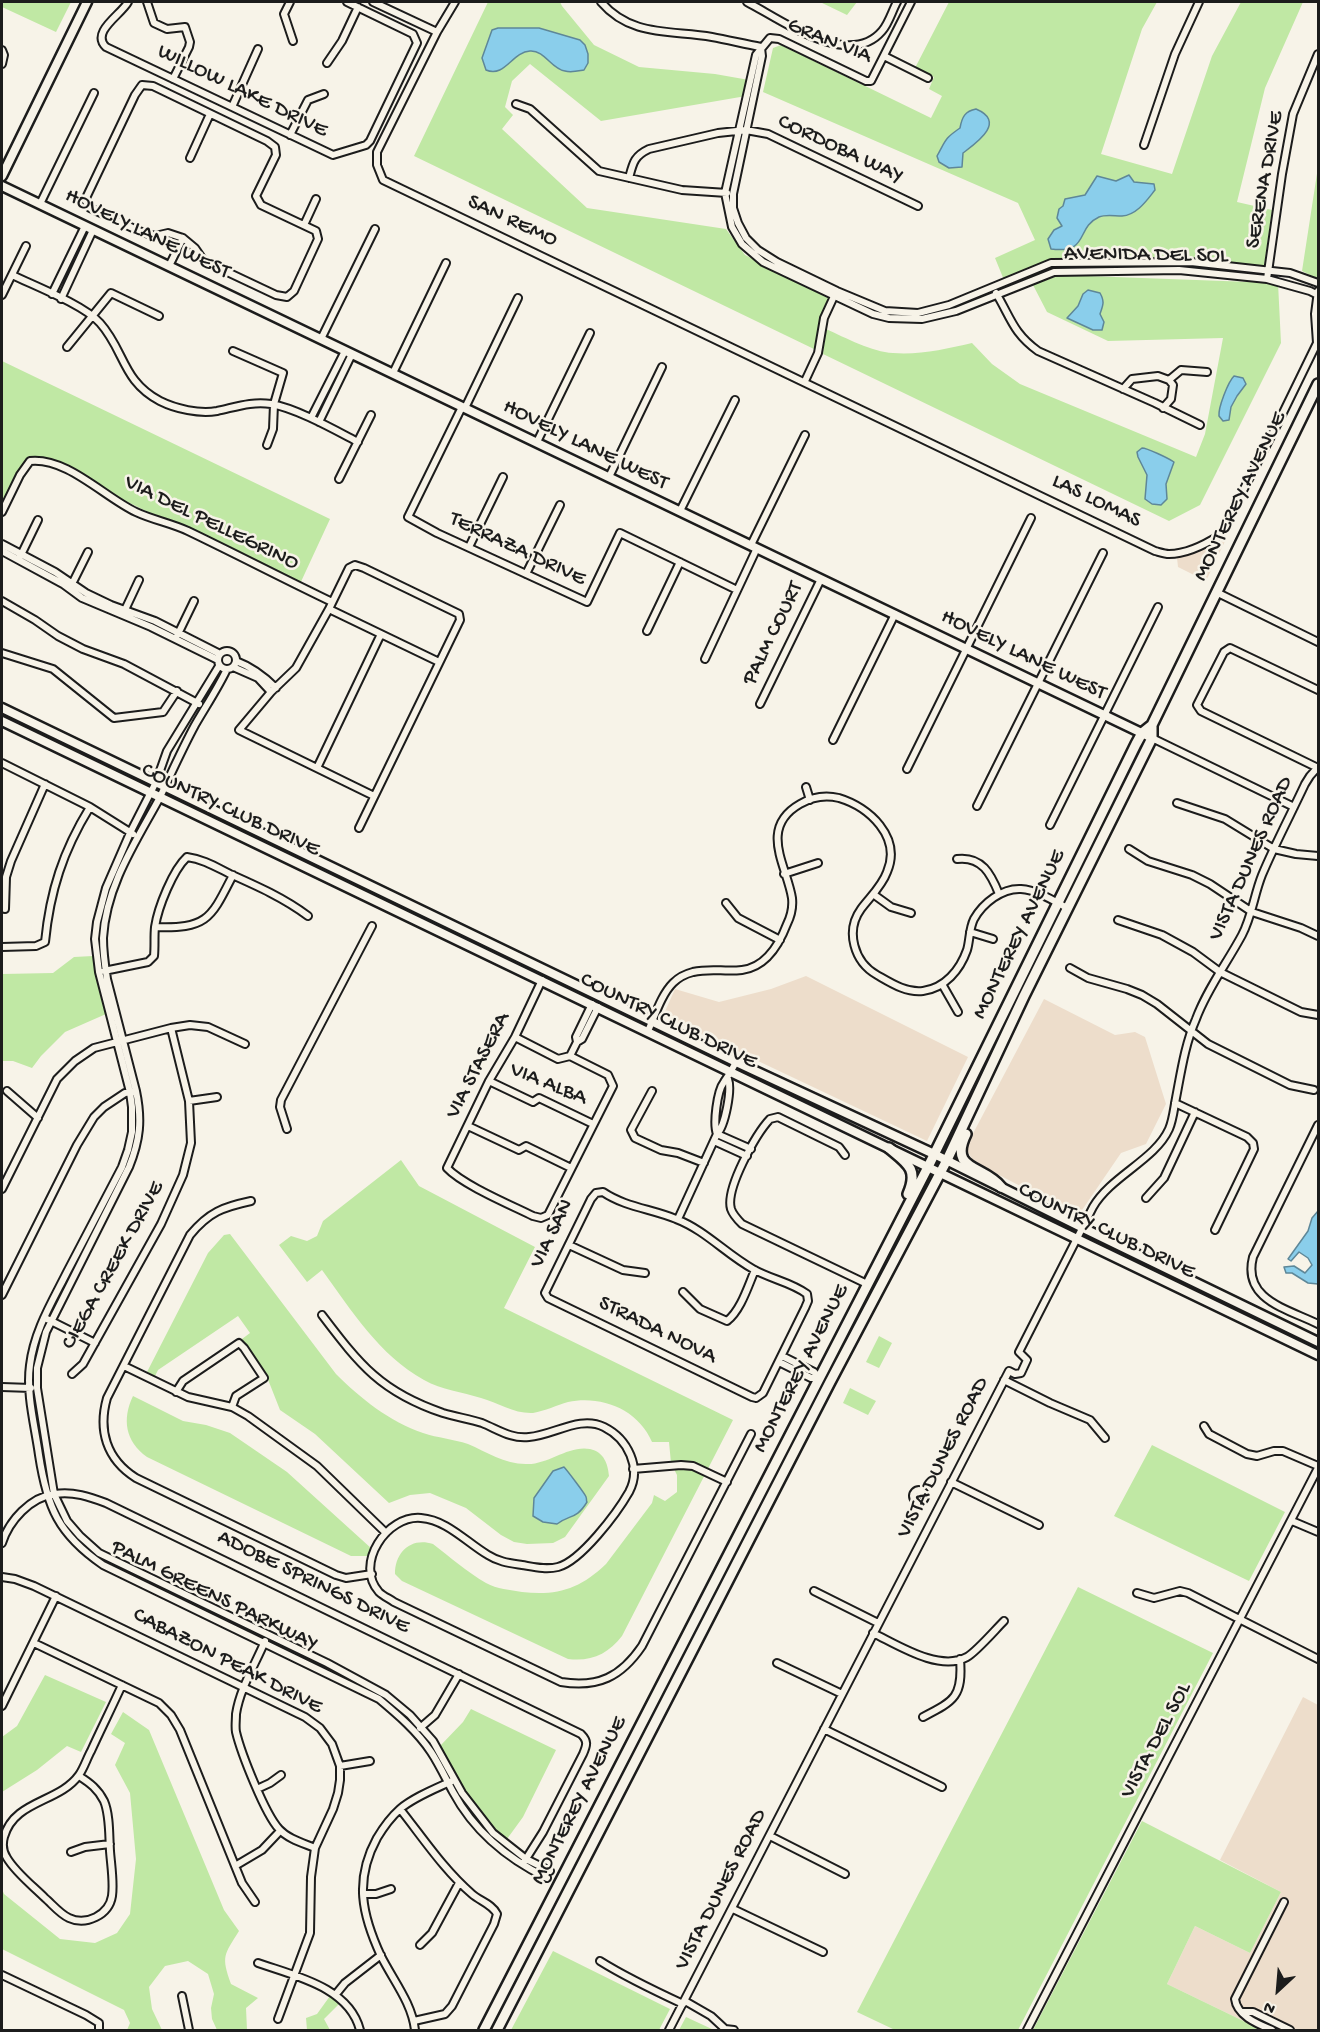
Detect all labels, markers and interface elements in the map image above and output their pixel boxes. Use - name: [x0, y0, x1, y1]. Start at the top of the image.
- street label: GRAN VIA: [783, 13, 875, 71]
- street label: WILLOW LAKE DRIVE: [152, 39, 332, 145]
- street label: CORDOBA WAY: [773, 109, 907, 191]
- street label: SERENA DRIVE: [1241, 109, 1291, 251]
- street label: HOVELY LANE WEST: [60, 184, 234, 286]
- street label: SAN REMO: [463, 190, 561, 254]
- street label: AVENIDA DEL SOL: [1064, 241, 1228, 271]
- street label: HOVELY LANE WEST: [498, 395, 672, 497]
- street label: MONTEREY AVENUE: [1189, 408, 1293, 586]
- street label: LAS LOMAS: [1047, 469, 1145, 535]
- street label: VIA DEL PELLEGRINO: [119, 470, 303, 578]
- street label: TERRAZA DRIVE: [444, 507, 590, 593]
- street label: PALM COURT: [738, 578, 810, 690]
- street label: HOVELY LANE WEST: [936, 605, 1110, 707]
- street label: COUNTRY CLUB DRIVE: [137, 758, 323, 864]
- street label: VISTA DUNES ROAD: [1204, 773, 1300, 945]
- street label: MONTEREY AVENUE: [968, 846, 1072, 1024]
- street label: COUNTRY CLUB DRIVE: [575, 968, 761, 1076]
- street label: VIA STASERA: [441, 1008, 517, 1124]
- street label: VIA ALBA: [506, 1058, 590, 1112]
- street label: CIEGA CREEK DRIVE: [57, 1177, 171, 1355]
- street label: COUNTRY CLUB DRIVE: [1013, 1178, 1199, 1286]
- street label: VIA SAN: [525, 1195, 581, 1273]
- street label: MONTEREY AVENUE: [748, 1280, 856, 1458]
- street label: STRADA NOVA: [593, 1291, 721, 1371]
- street label: VISTA DUNES ROAD: [892, 1373, 996, 1543]
- street label: ADOBE SPRINGS DRIVE: [213, 1525, 413, 1641]
- street label: PALM GREENS PARKWAY: [106, 1535, 322, 1659]
- street label: CABAZON PEAK DRIVE: [128, 1603, 326, 1721]
- street label: VISTA DEL SOL: [1115, 1679, 1199, 1803]
- street label: MONTEREY AVENUE: [526, 1712, 634, 1890]
- street label: VISTA DUNES ROAD: [670, 1805, 774, 1975]
- north arrow: [1248, 1960, 1308, 2020]
- text: N: [1261, 1996, 1279, 2017]

